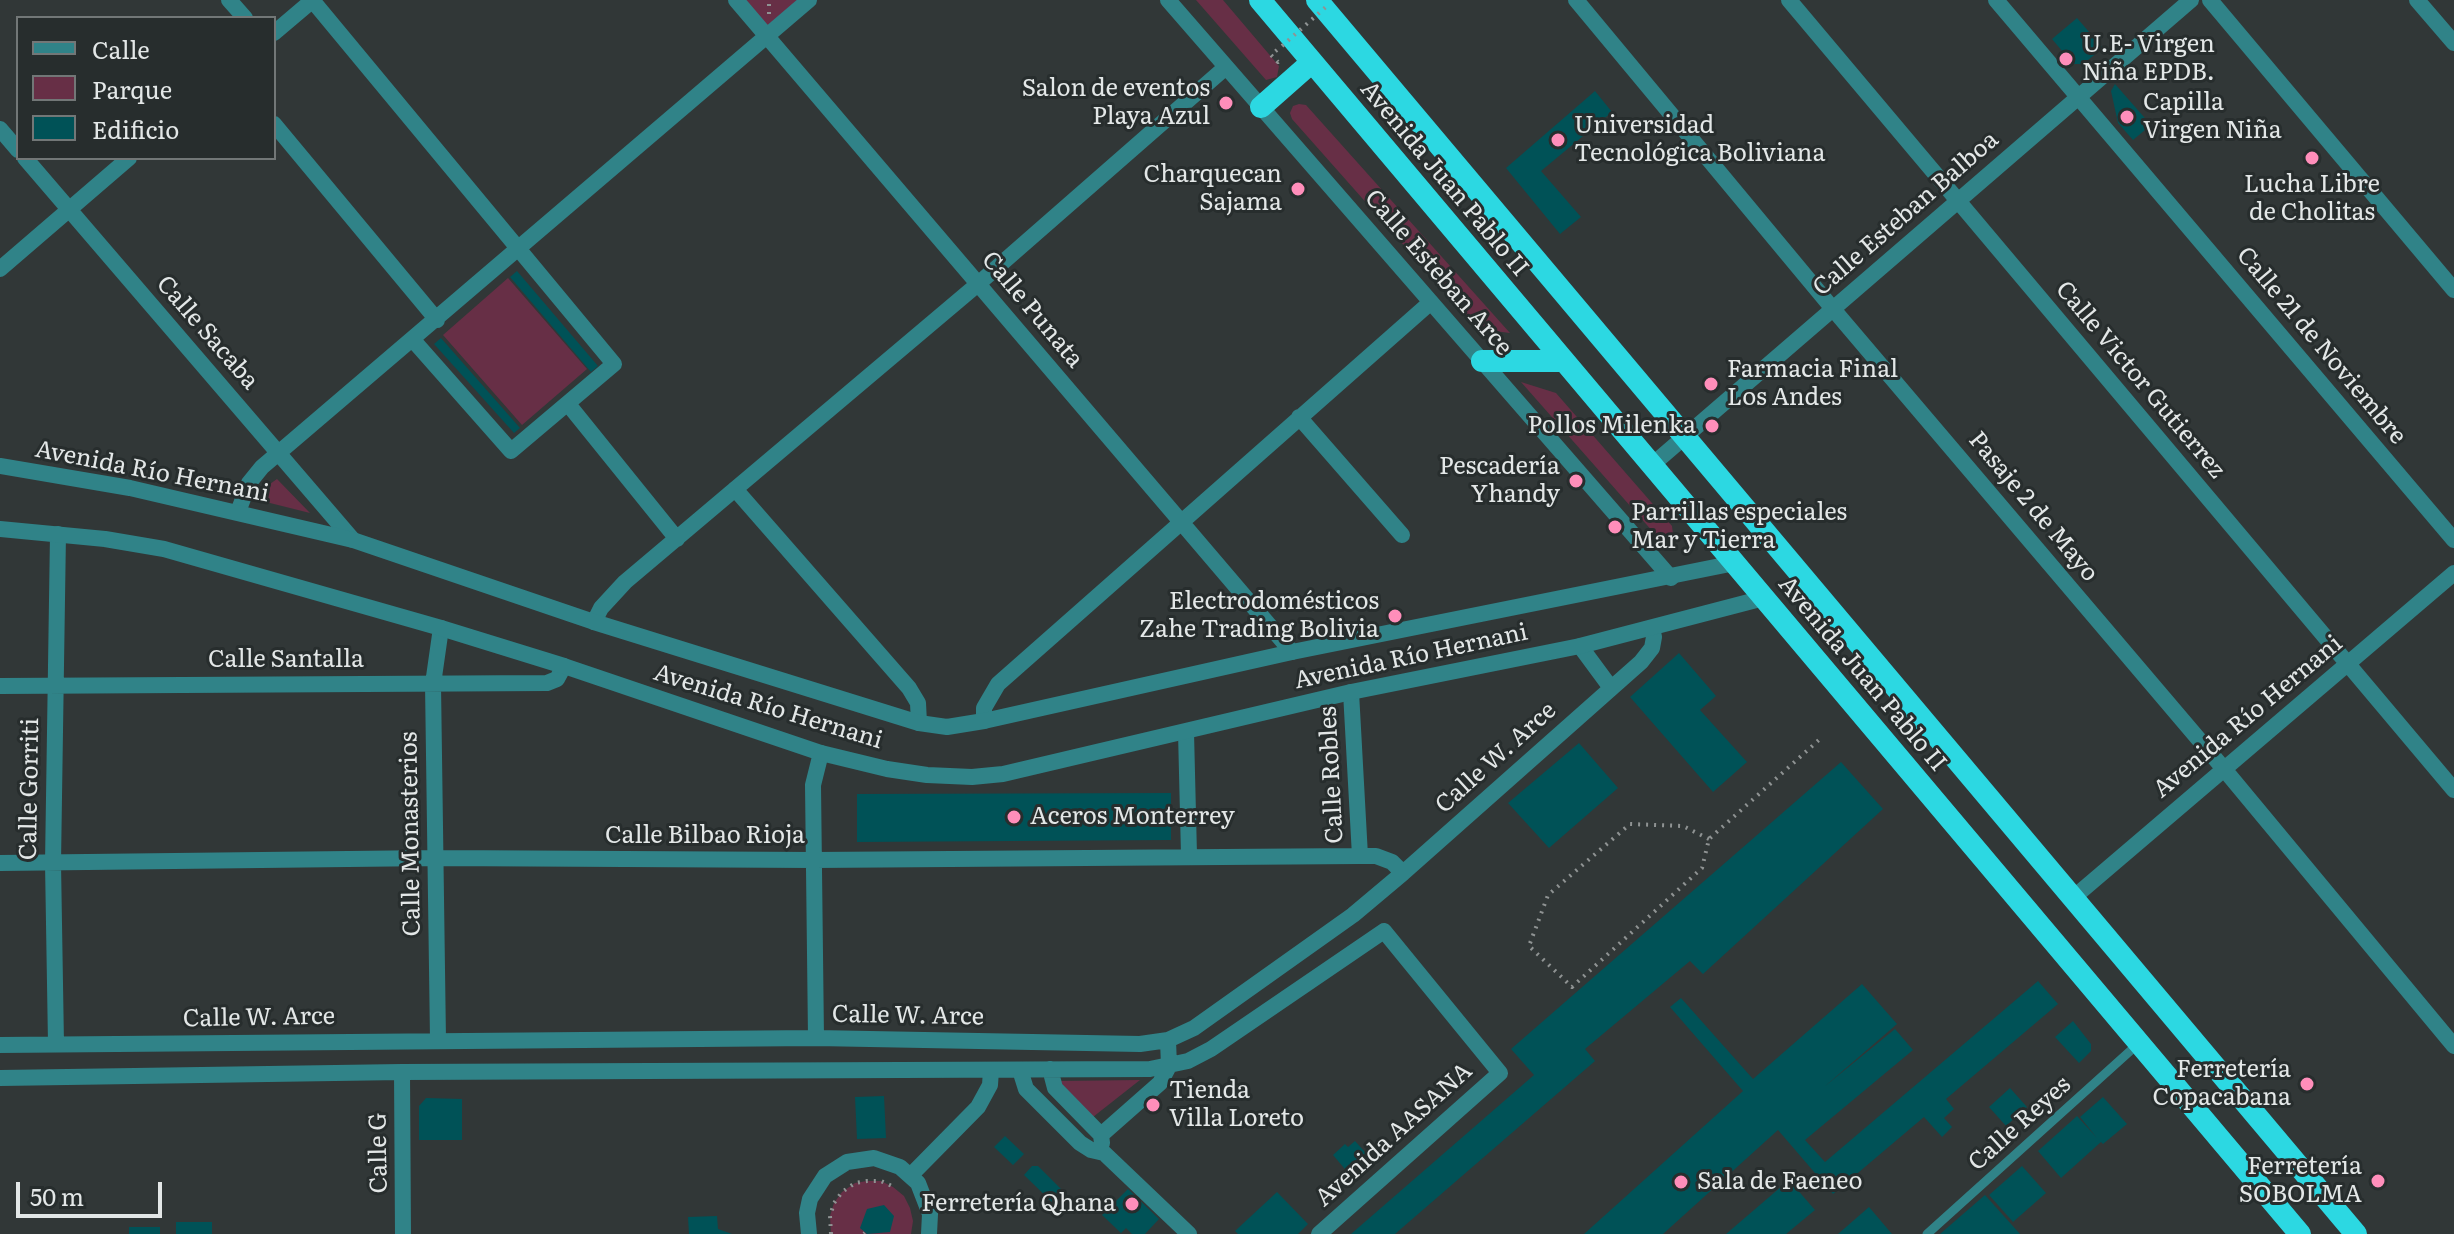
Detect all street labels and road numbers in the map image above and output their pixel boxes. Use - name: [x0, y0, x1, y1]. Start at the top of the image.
- street label: Avenida Juan Pablo II: [1354, 76, 1534, 282]
- street label: Calle Esteban Balboa: [1807, 126, 2005, 302]
- street label: Calle Esteban Arce: [1358, 184, 1518, 362]
- street label: Calle 21 de Noviembre: [2230, 242, 2412, 450]
- street label: Calle Punata: [975, 246, 1089, 374]
- street label: Calle Sacaba: [150, 270, 264, 396]
- street label: Calle Victor Gutierrez: [2049, 276, 2231, 484]
- street label: Pasaje 2 de Mayo: [1962, 426, 2104, 588]
- street label: Avenida Río Hernani: [33, 435, 271, 509]
- street label: Avenida Juan Pablo II: [1772, 571, 1952, 777]
- street label: Avenida Río Hernani: [1292, 618, 1530, 696]
- street label: Avenida Río Hernani: [2148, 630, 2348, 804]
- street label: Calle Santalla: [208, 646, 364, 674]
- street label: Avenida Río Hernani: [650, 658, 886, 756]
- street label: Calle W. Arce: [1430, 696, 1562, 820]
- street label: Calle Robles: [1314, 706, 1350, 844]
- street label: Calle Gorriti: [14, 718, 46, 860]
- street label: Calle Monasterios: [395, 731, 427, 937]
- street label: Calle Bilbao Rioja: [605, 822, 805, 850]
- street label: Calle W. Arce: [832, 1000, 984, 1032]
- street label: Calle W. Arce: [183, 1002, 335, 1034]
- street label: Avenida AASANA: [1310, 1057, 1478, 1213]
- street label: Calle Reyes: [1963, 1071, 2077, 1177]
- street label: Calle G: [364, 1112, 394, 1194]

